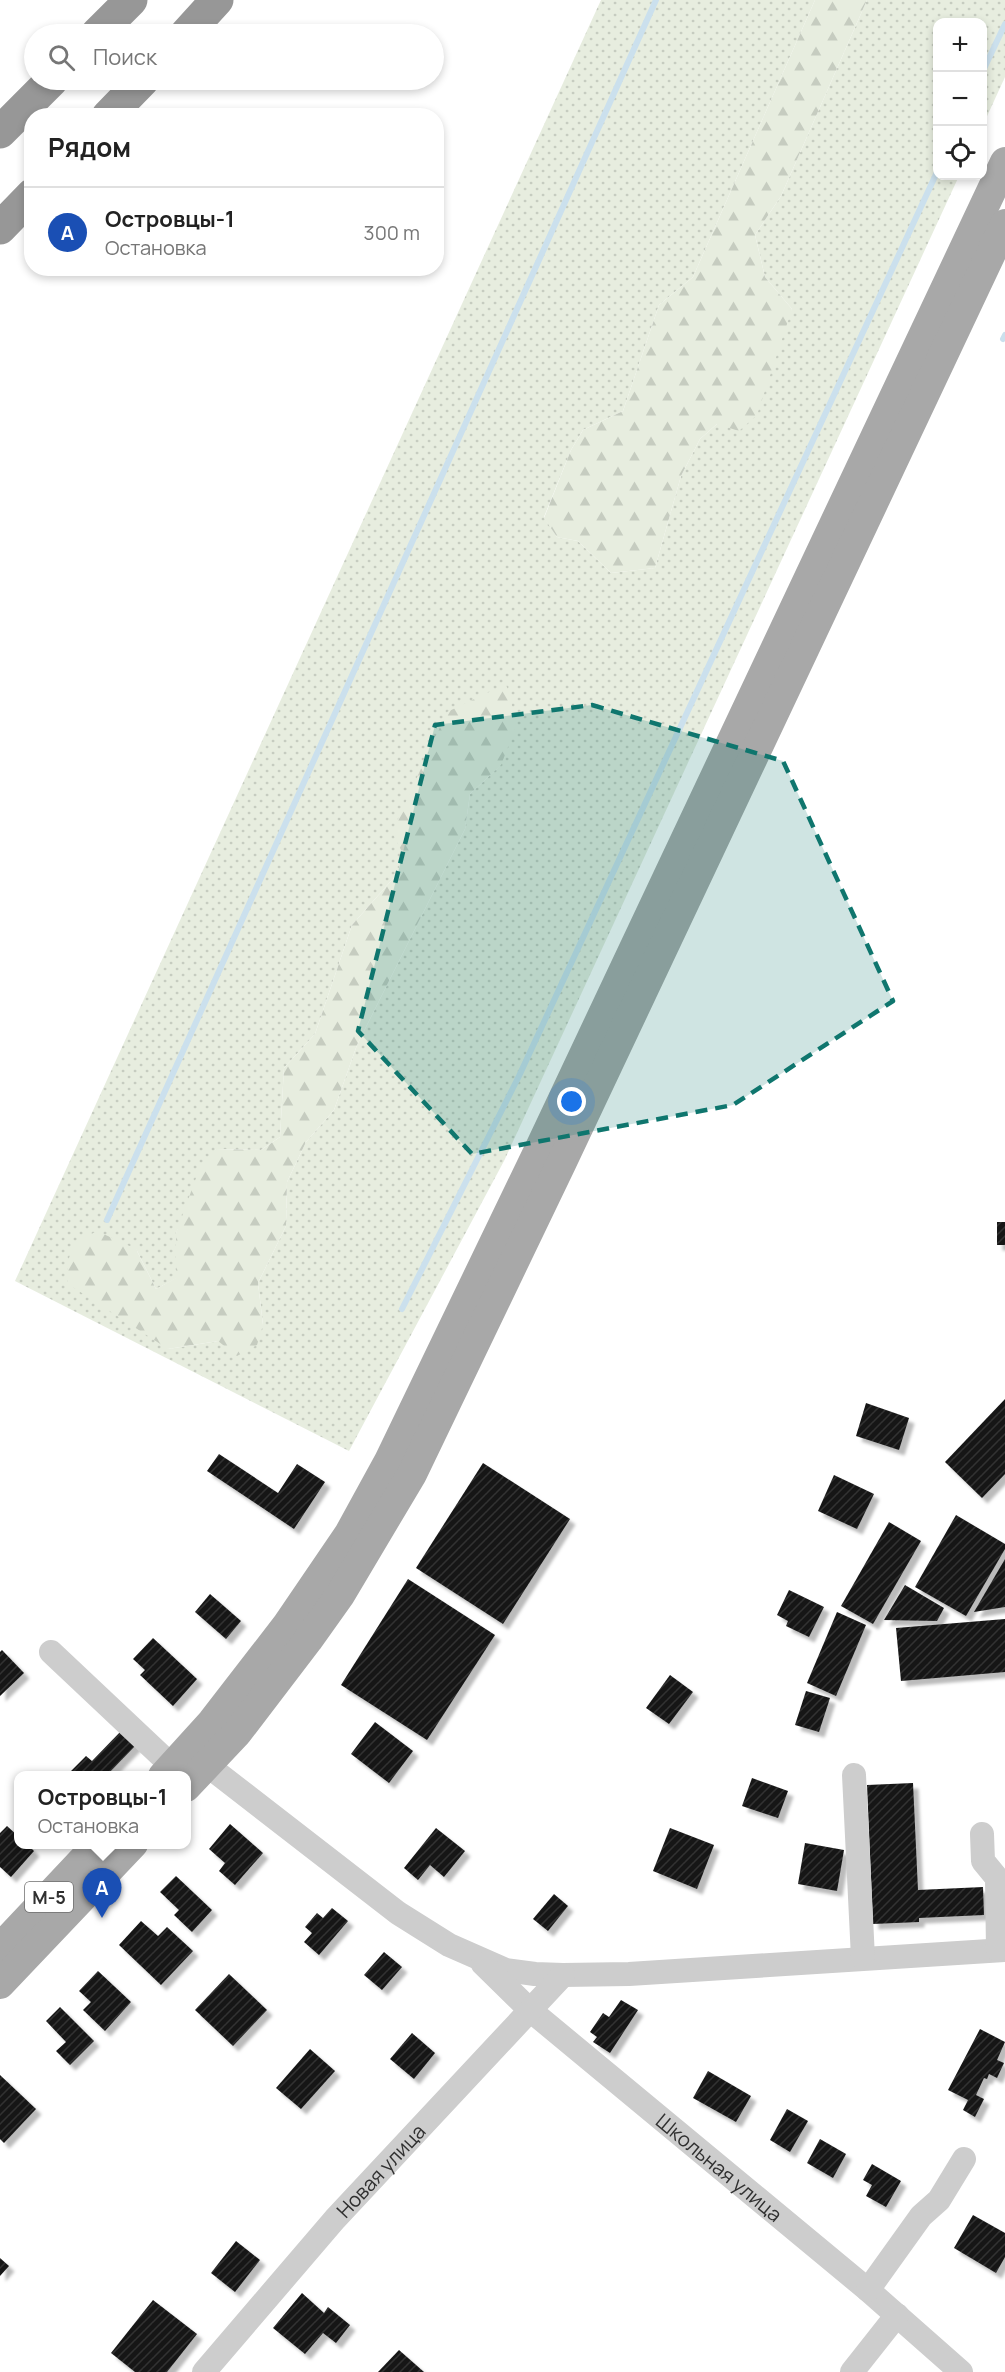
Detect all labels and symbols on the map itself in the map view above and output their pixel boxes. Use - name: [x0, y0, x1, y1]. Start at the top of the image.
- your location: [557, 1087, 586, 1116]
- pin: A: [82, 1868, 122, 1918]
- road number: М-5: [25, 1882, 73, 1912]
- street label: Школьная улица: [651, 2107, 788, 2227]
- street label: Новая улица: [330, 2118, 431, 2223]

